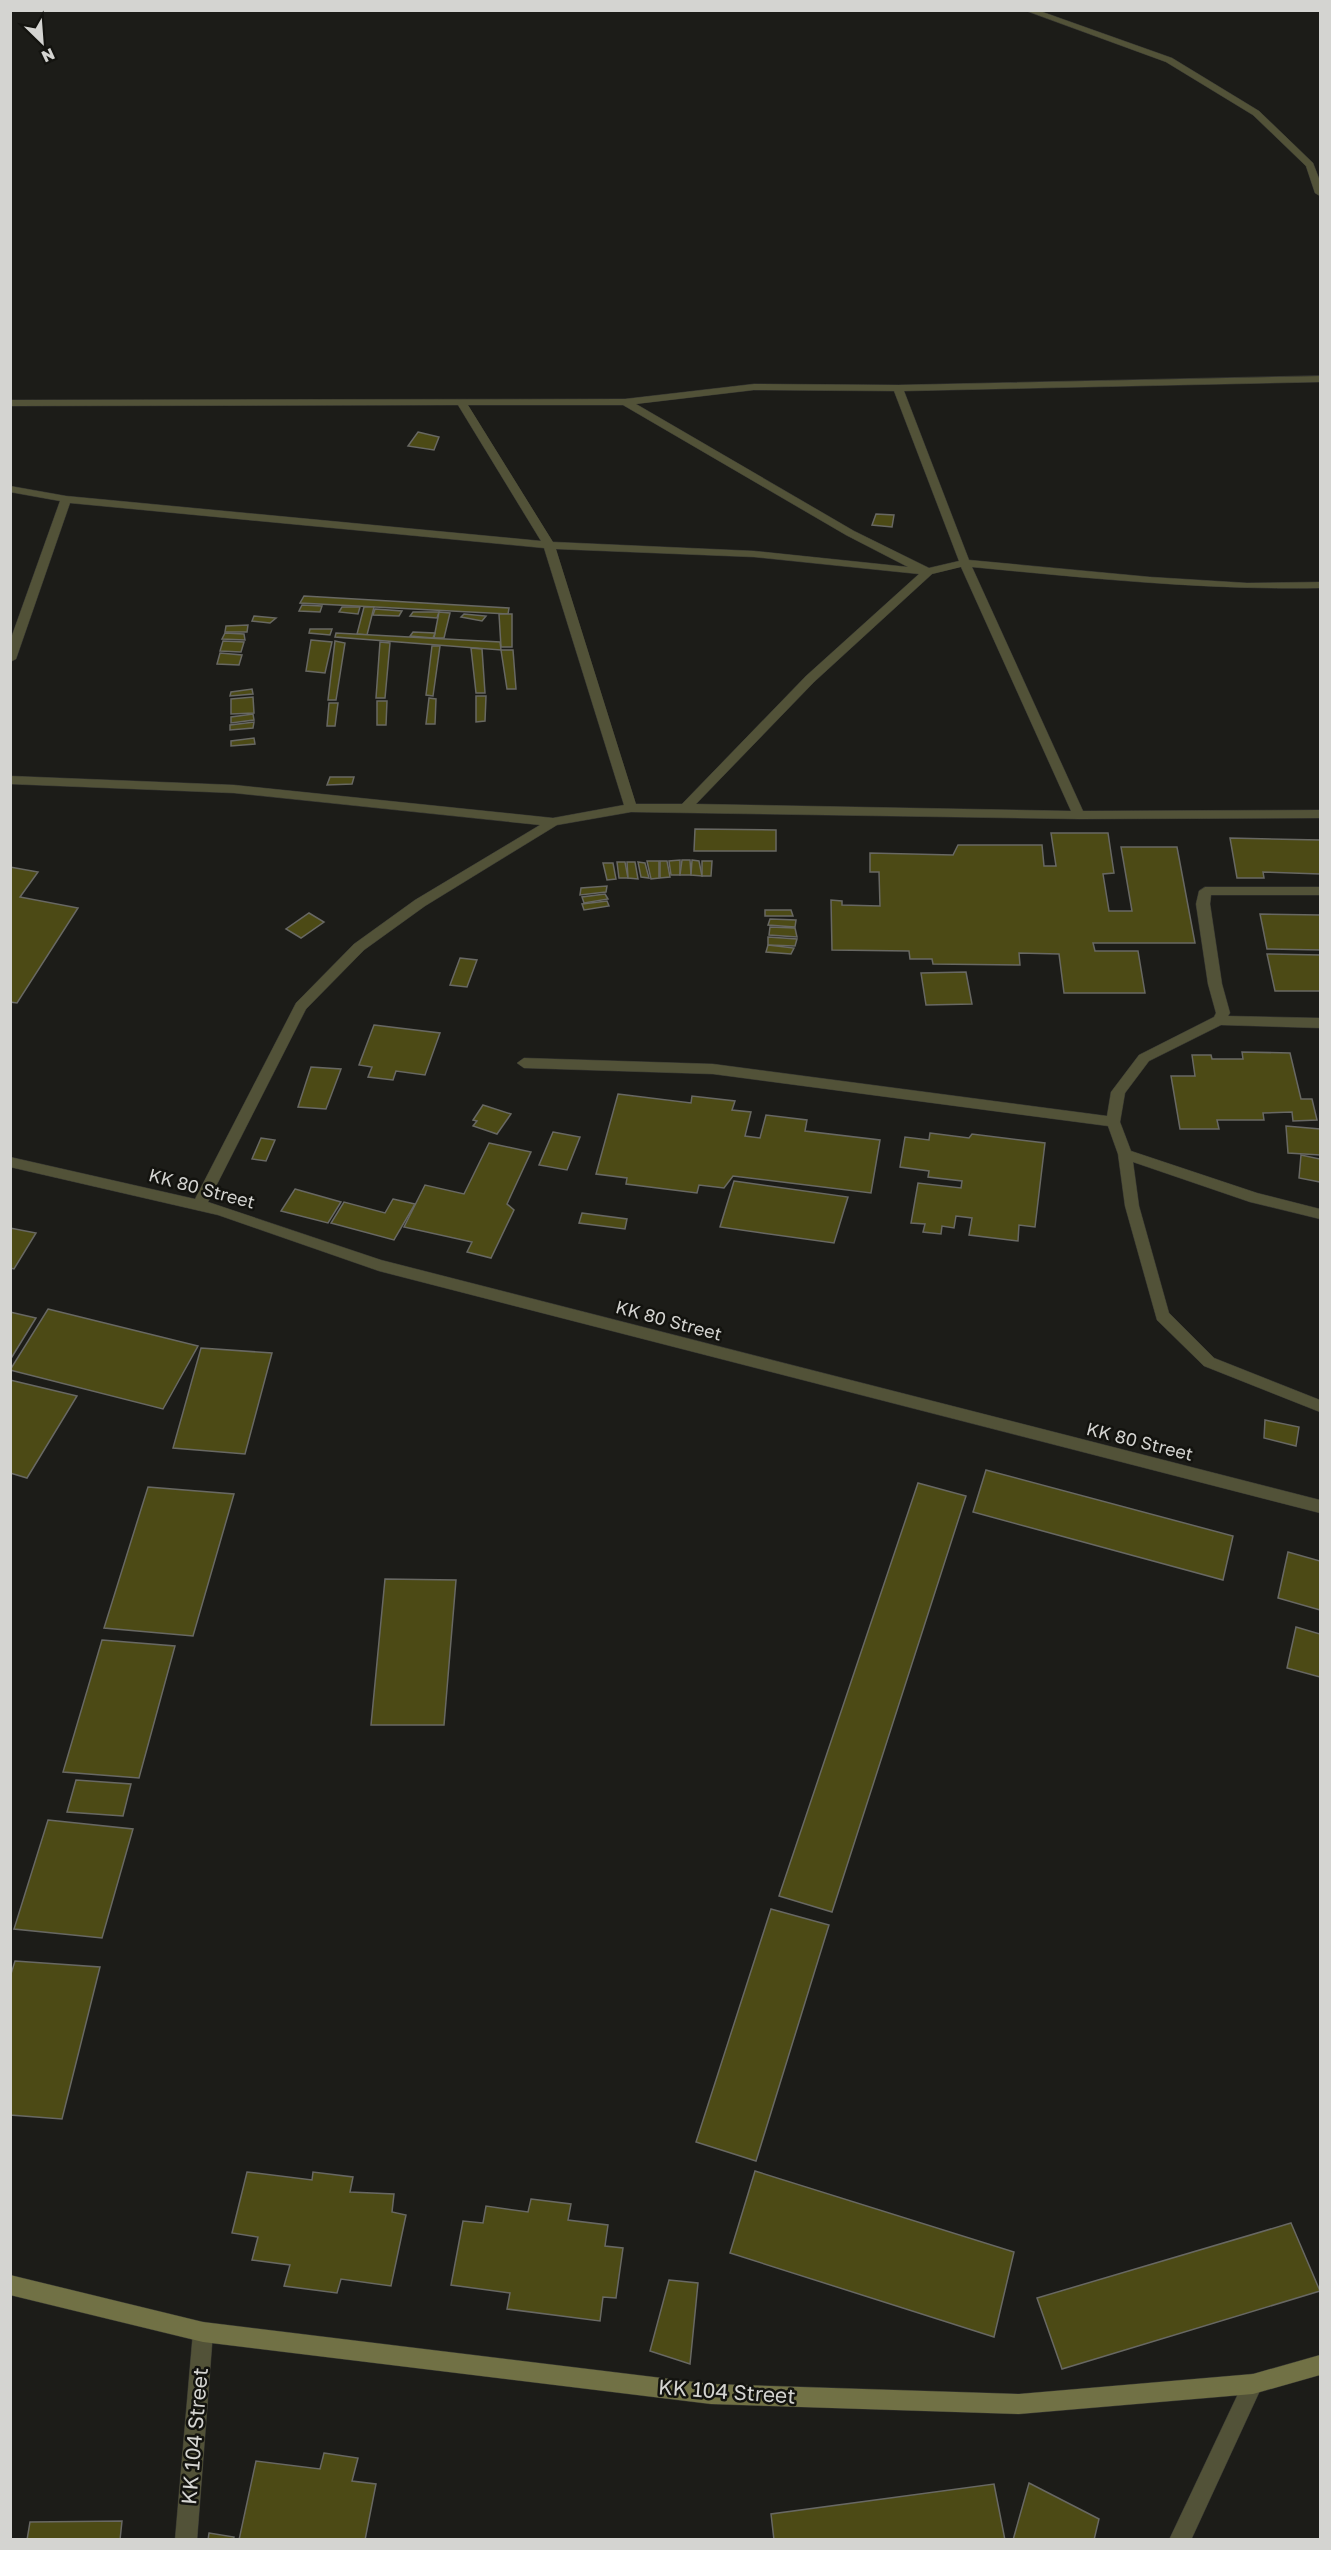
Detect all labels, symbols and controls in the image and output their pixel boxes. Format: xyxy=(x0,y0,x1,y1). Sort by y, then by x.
north arrow xyxy=(12,12,72,72)
text: N xyxy=(39,44,58,67)
street label: KK 80 Street xyxy=(146,1163,258,1213)
street label: KK 80 Street xyxy=(613,1295,725,1345)
street label: KK 80 Street xyxy=(1084,1417,1196,1465)
street label: KK 104 Street xyxy=(175,2366,213,2506)
street label: KK 104 Street xyxy=(657,2373,797,2409)

